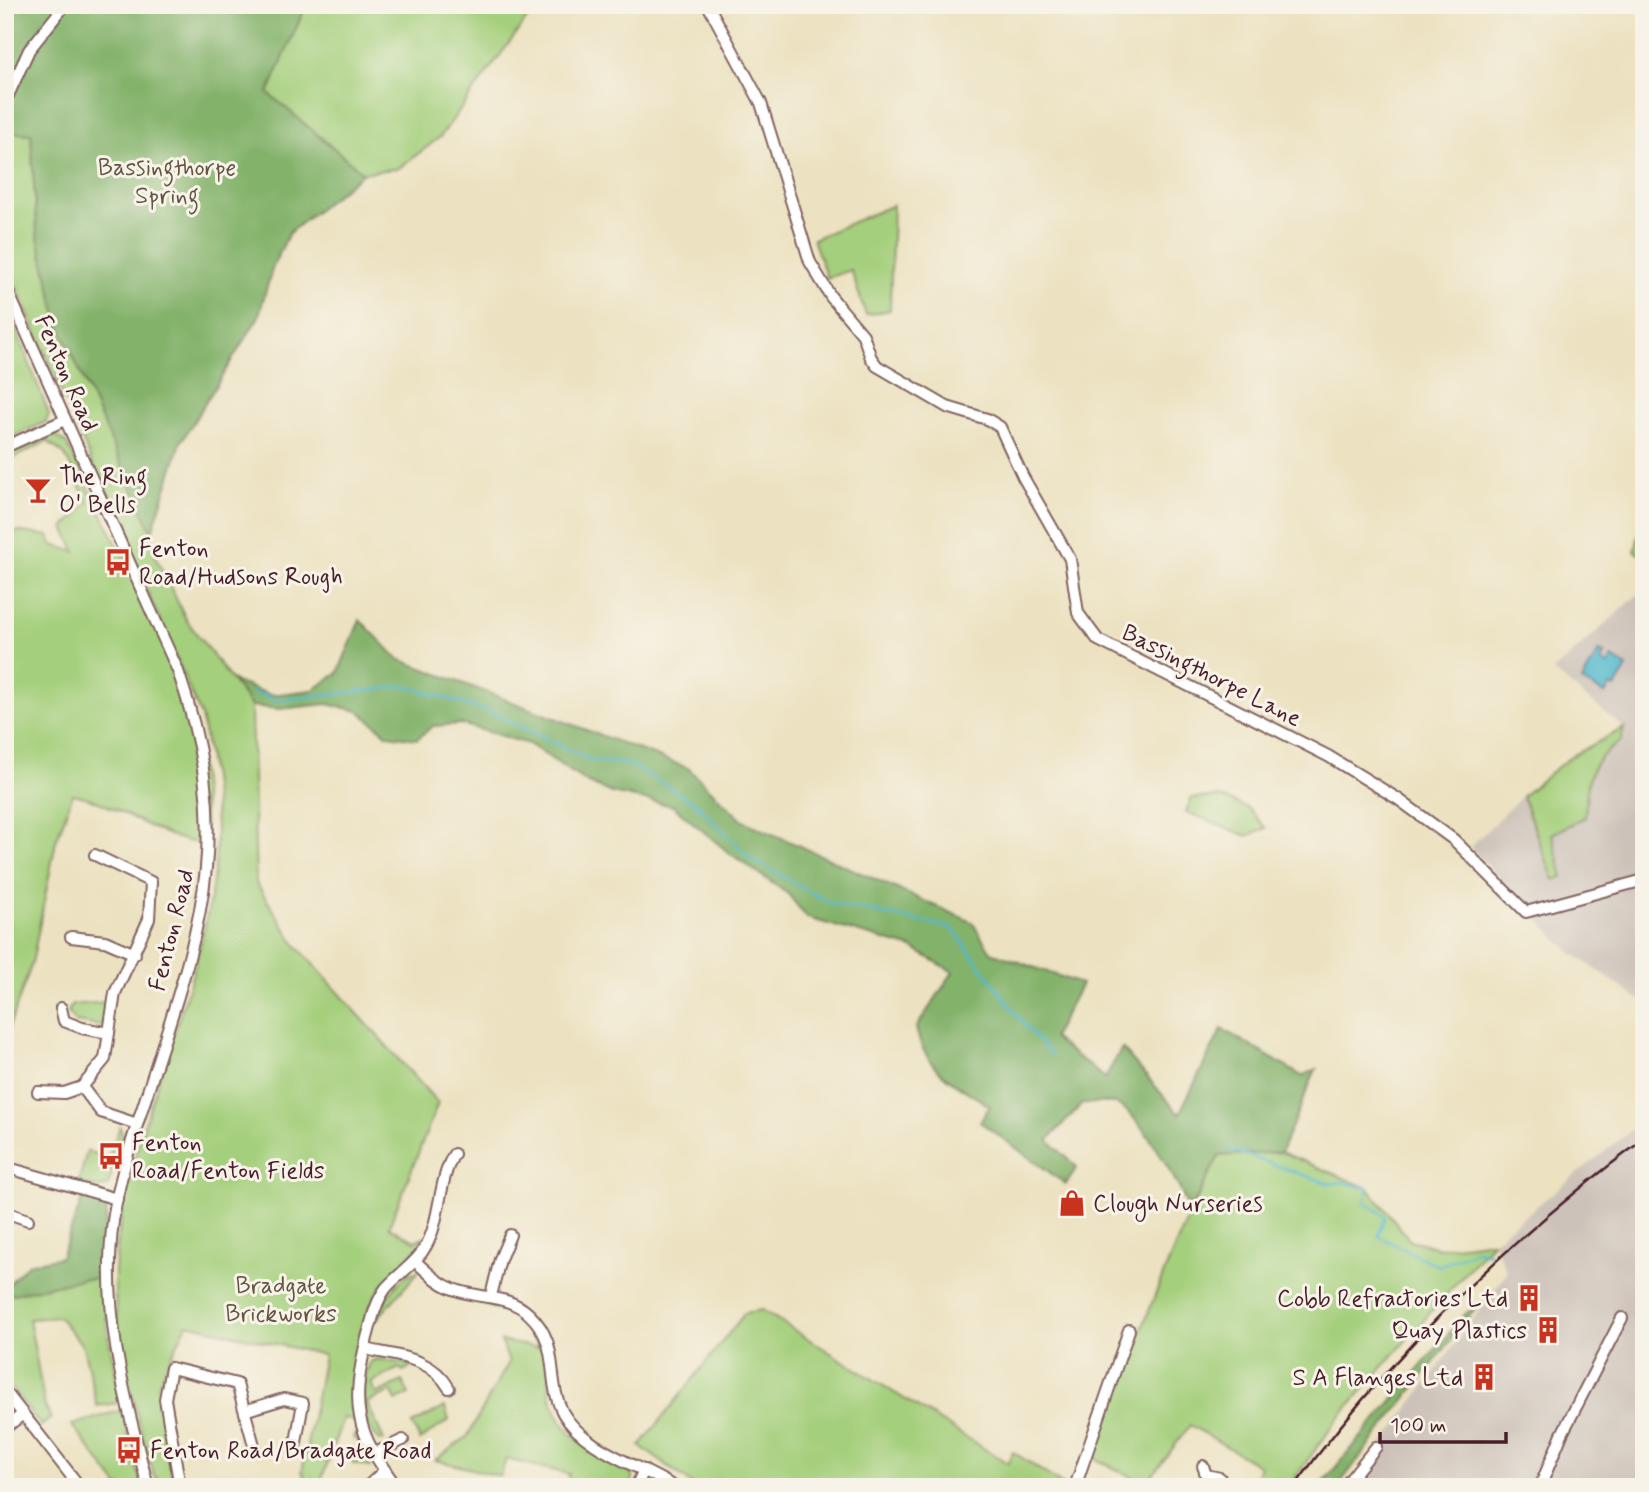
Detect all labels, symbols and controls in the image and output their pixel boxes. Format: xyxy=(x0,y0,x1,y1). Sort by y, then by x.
park label: Bassingthorpe Spring xyxy=(98,153,236,215)
street label: Fenton Road xyxy=(26,311,105,437)
place label: The Ring O' Bells xyxy=(59,462,147,521)
bar icon: The Ring O' Bells xyxy=(23,475,53,505)
place label: Fenton Road/Hudsons Rough xyxy=(139,534,343,593)
bus stop icon: Fenton Road/Hudsons Rough xyxy=(103,547,133,577)
street label: Bassingthorpe Lane xyxy=(1115,618,1307,738)
street label: Fenton Road xyxy=(142,866,203,994)
place label: Fenton Road/Fenton Fields xyxy=(132,1128,325,1187)
bus stop icon: Fenton Road/Fenton Fields xyxy=(96,1141,126,1171)
shop icon: Clough Nurseries xyxy=(1057,1188,1087,1218)
place label: Clough Nurseries xyxy=(1093,1189,1263,1222)
park label: Bradgate Brickworks xyxy=(225,1271,337,1330)
building icon: Cobb Refractories Ltd xyxy=(1514,1283,1544,1313)
place label: Cobb Refractories Ltd xyxy=(1277,1284,1508,1315)
building icon: Quay Plastics xyxy=(1533,1315,1563,1345)
place label: Quay Plastics xyxy=(1391,1316,1527,1347)
building icon: S A Flanges Ltd xyxy=(1469,1362,1499,1392)
place label: S A Flanges Ltd xyxy=(1293,1363,1463,1394)
scale bar xyxy=(1380,1401,1506,1445)
text: 100 m xyxy=(1390,1412,1446,1440)
bus stop icon: Fenton Road/Bradgate Road xyxy=(114,1435,144,1465)
place label: Fenton Road/Bradgate Road xyxy=(150,1436,432,1467)

